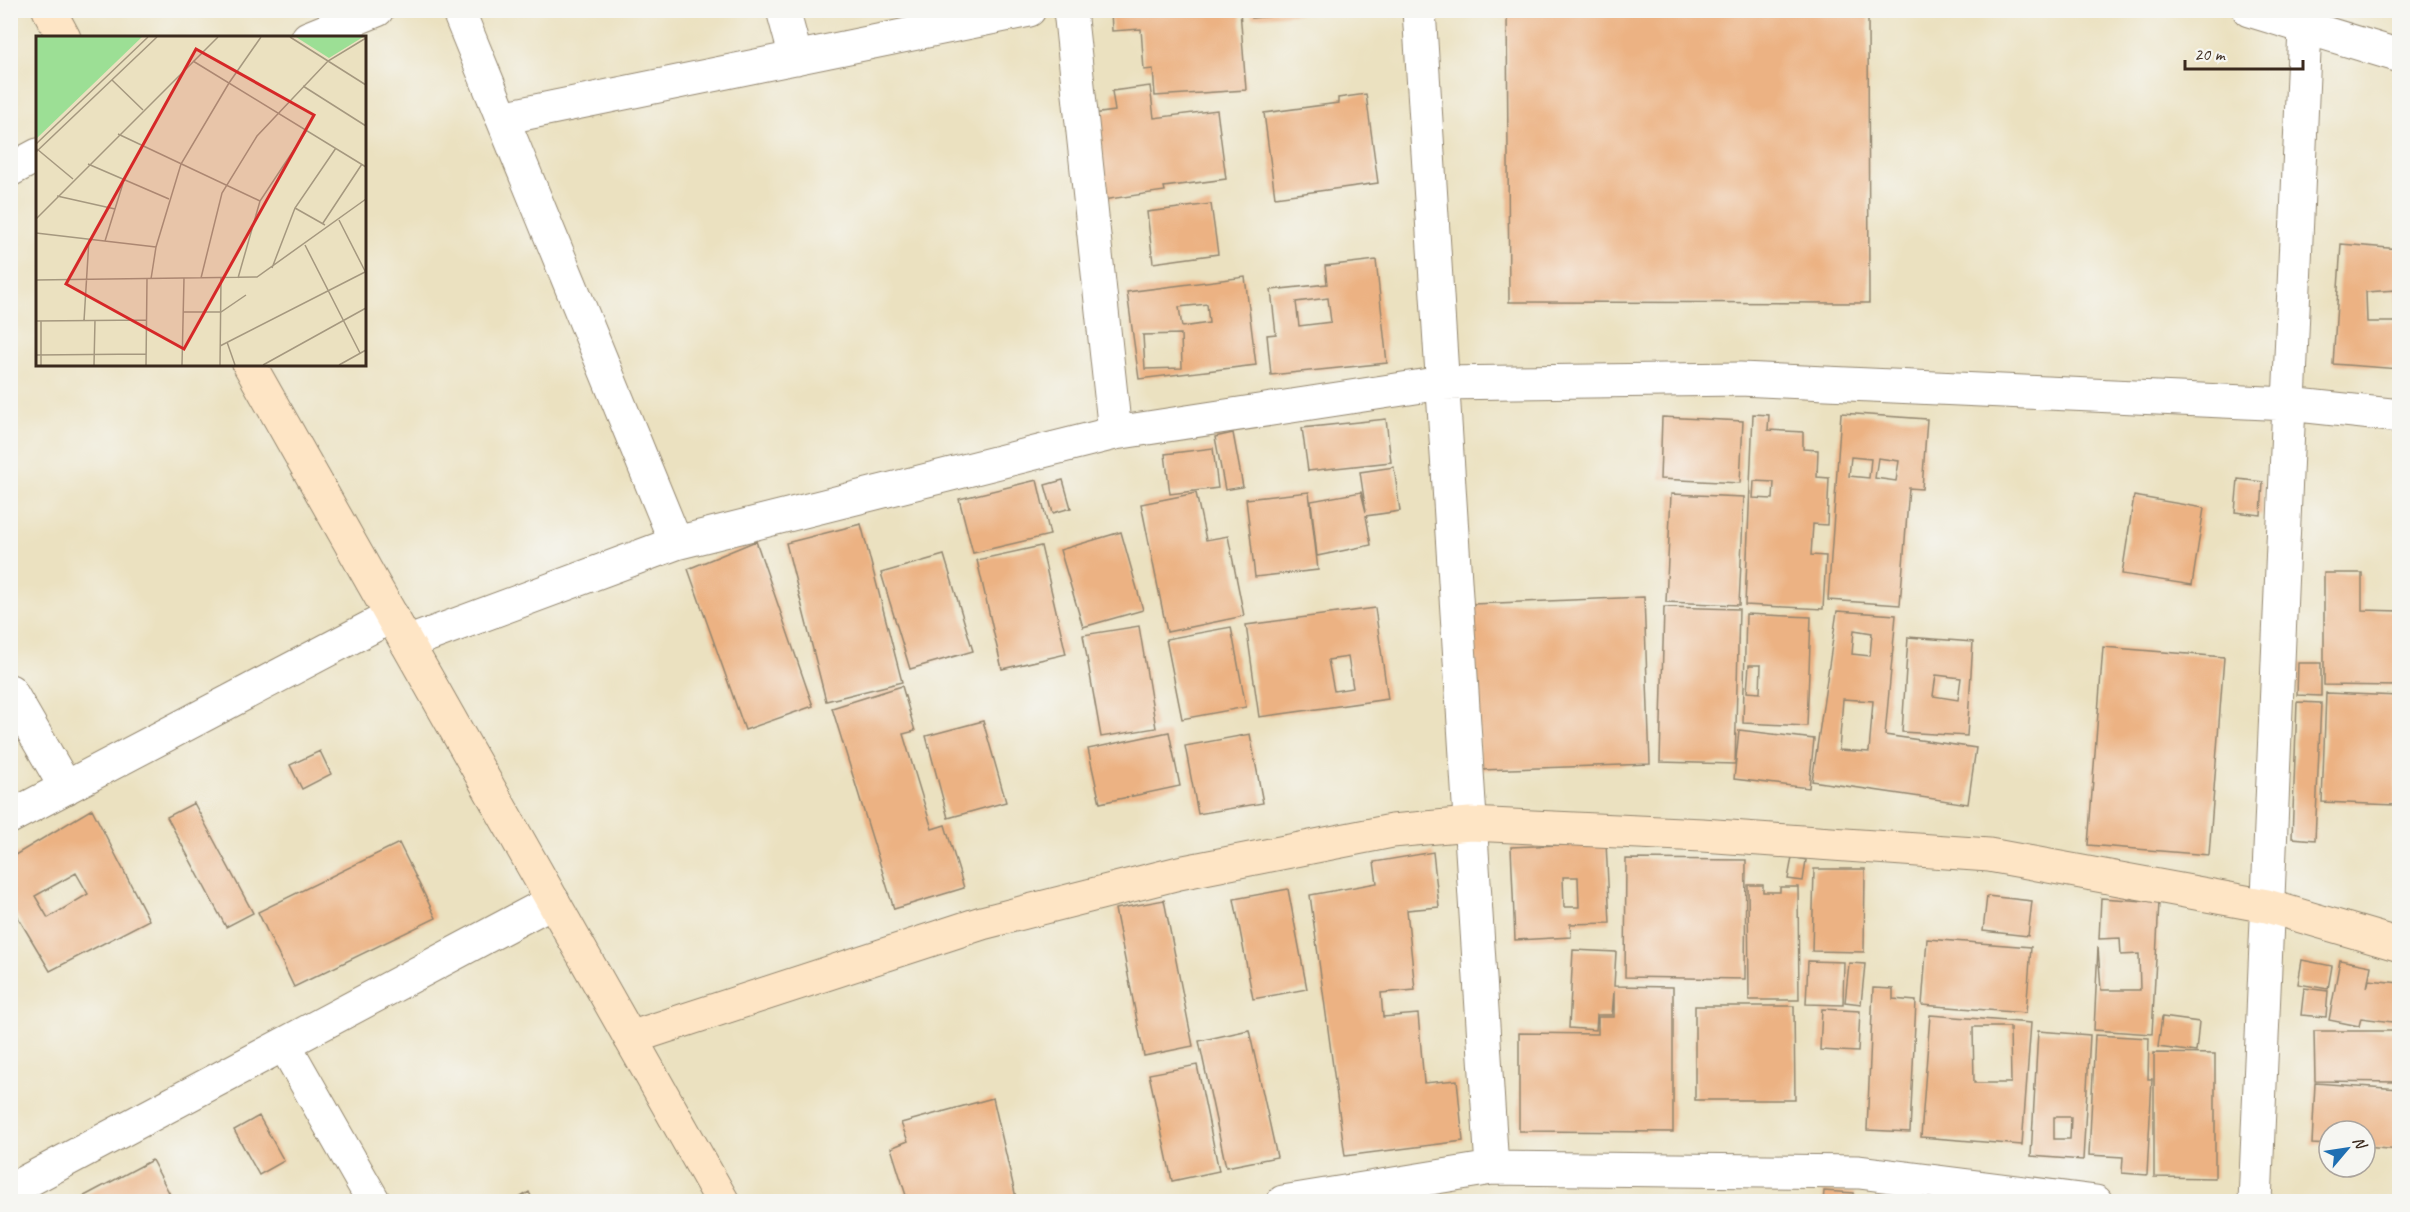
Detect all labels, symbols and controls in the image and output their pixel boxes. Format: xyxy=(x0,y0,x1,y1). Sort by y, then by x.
scale bar xyxy=(2185,33,2304,71)
inset map xyxy=(36,36,366,366)
text: 20 m xyxy=(2194,43,2227,65)
north arrow xyxy=(2317,1119,2377,1179)
text: N xyxy=(2348,1133,2372,1154)

